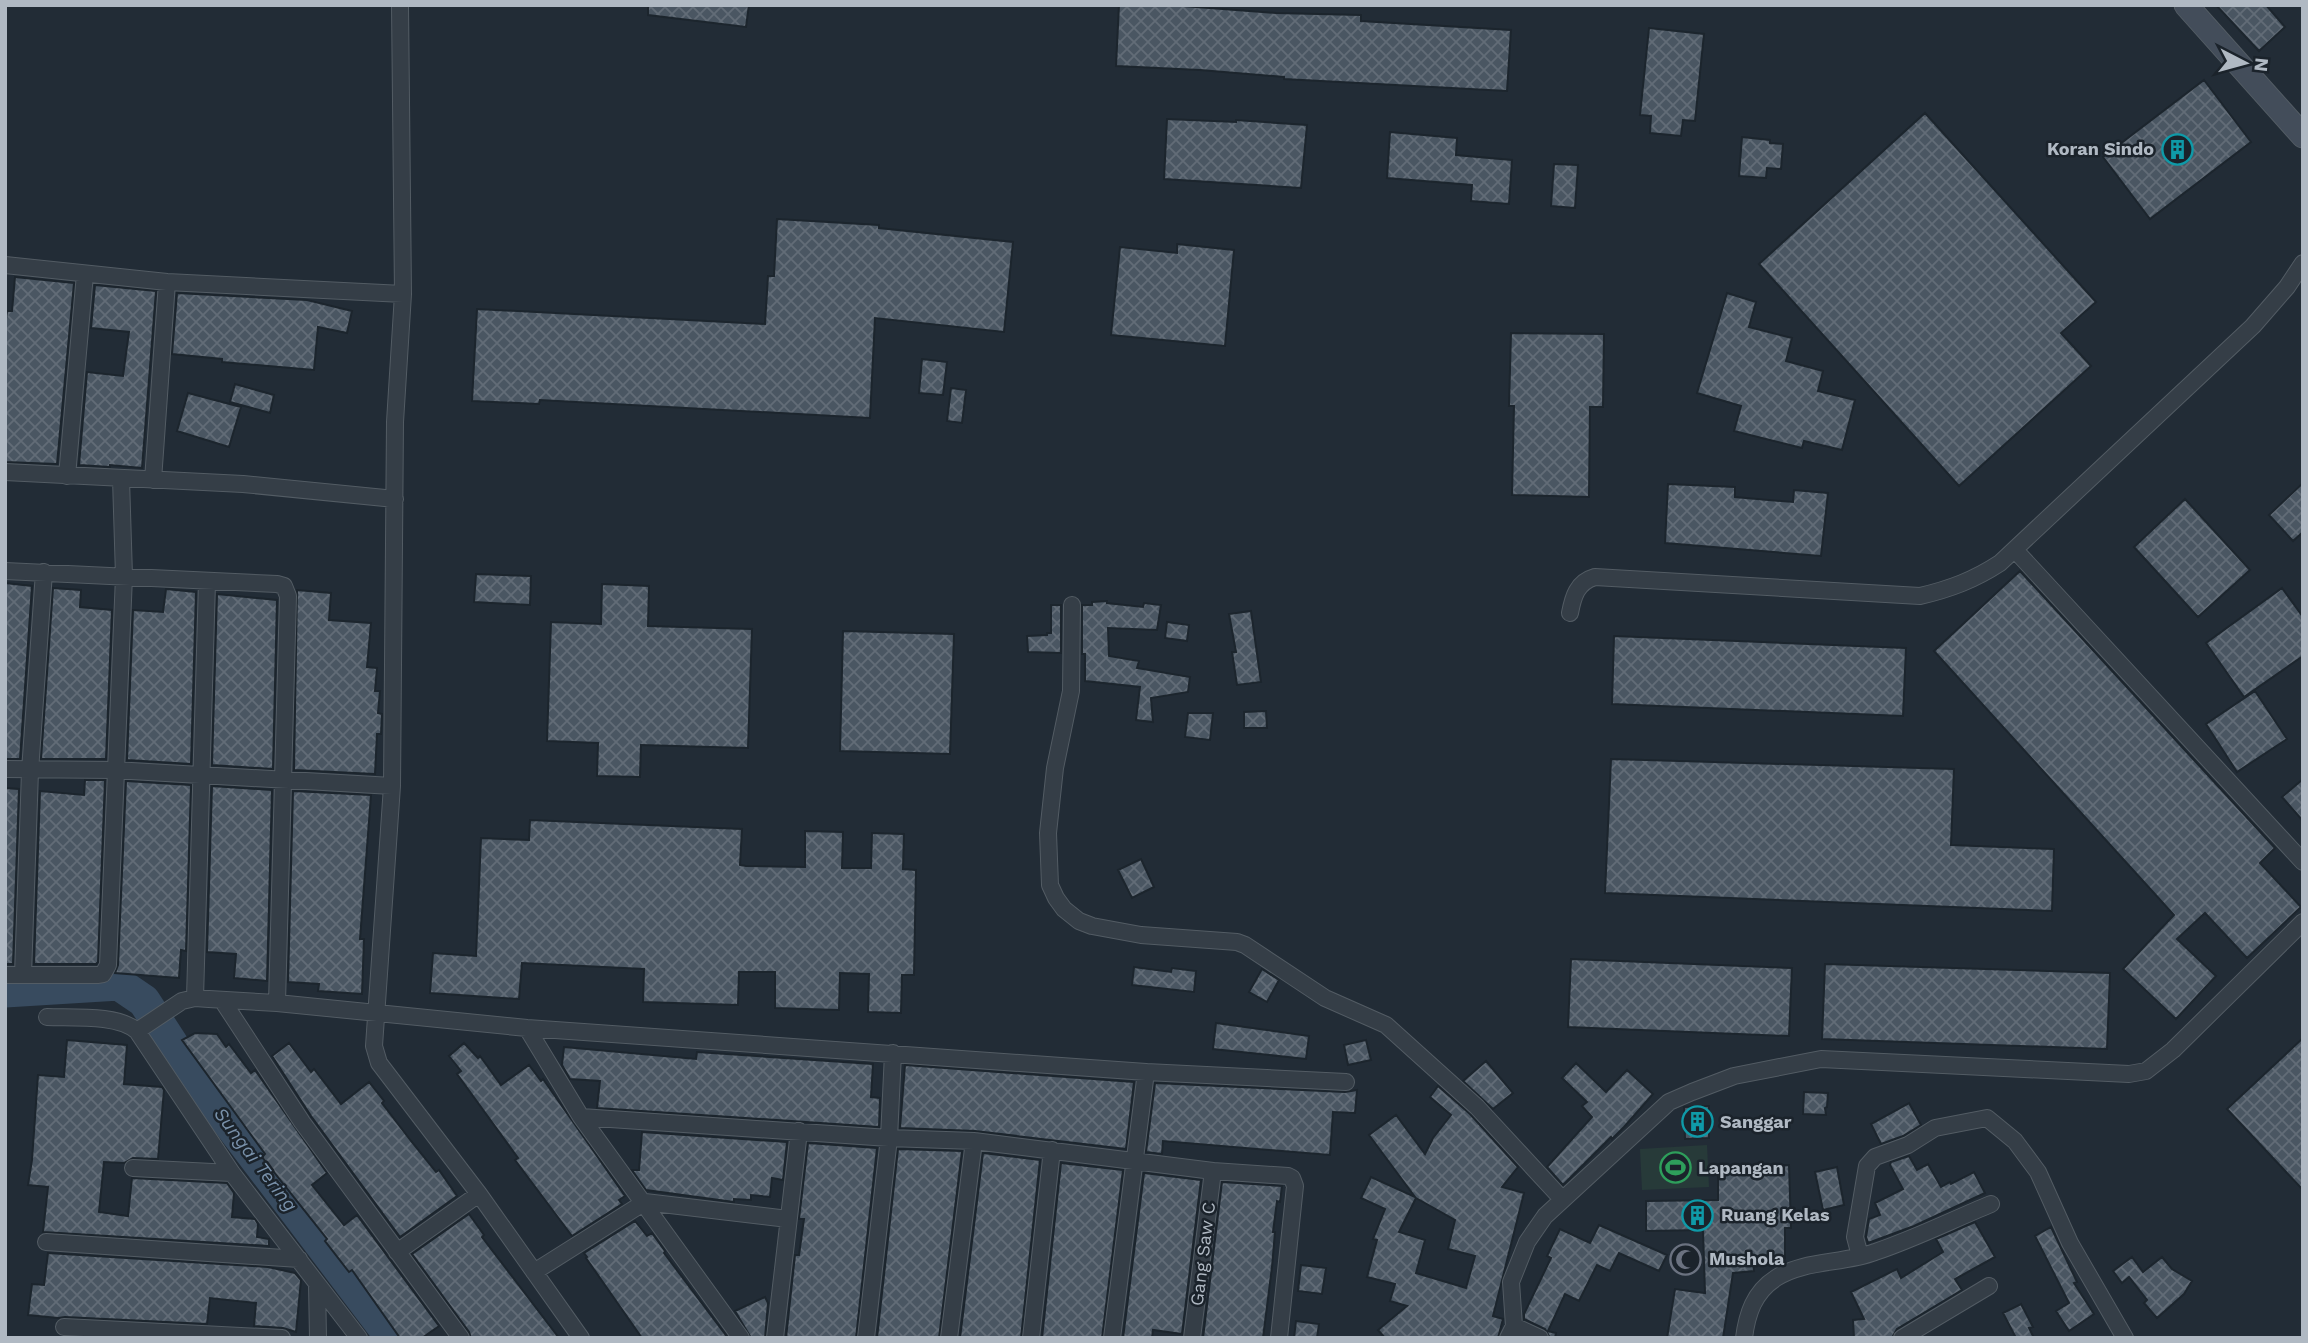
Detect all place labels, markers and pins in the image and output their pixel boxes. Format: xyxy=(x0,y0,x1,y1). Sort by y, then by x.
building icon: Koran Sindo xyxy=(2160,132,2194,166)
place label: Koran Sindo xyxy=(2047,138,2154,159)
building icon: Sanggar xyxy=(1680,1105,1714,1139)
place label: Sanggar xyxy=(1720,1111,1792,1132)
sports icon: Lapangan xyxy=(1658,1151,1692,1185)
place label: Lapangan xyxy=(1698,1157,1784,1178)
building icon: Ruang Kelas xyxy=(1681,1198,1715,1232)
place label: Ruang Kelas xyxy=(1721,1204,1830,1225)
mosque icon: Mushola xyxy=(1669,1242,1703,1276)
place label: Mushola xyxy=(1709,1248,1785,1269)

